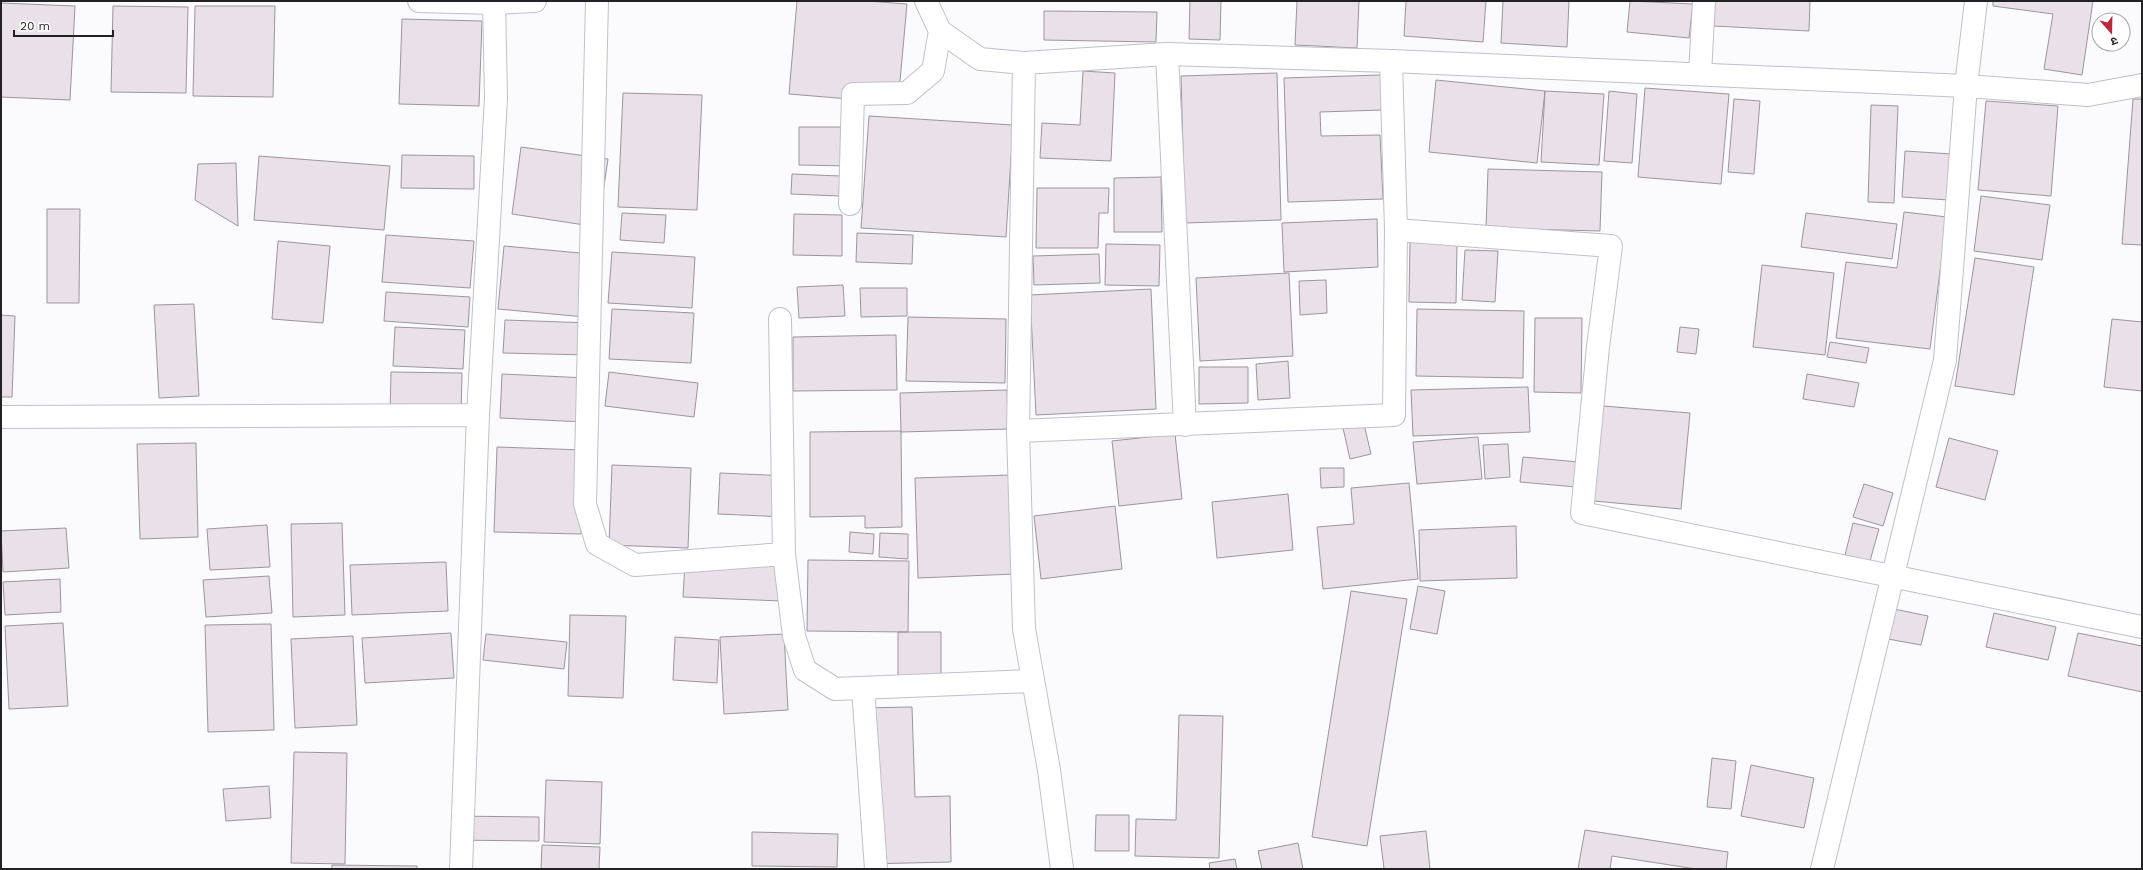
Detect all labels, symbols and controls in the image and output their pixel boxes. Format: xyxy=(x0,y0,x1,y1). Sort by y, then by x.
scale bar xyxy=(14,12,113,38)
north arrow xyxy=(2091,12,2131,52)
text: 20 m xyxy=(20,19,50,33)
text: उ xyxy=(2108,34,2119,48)

